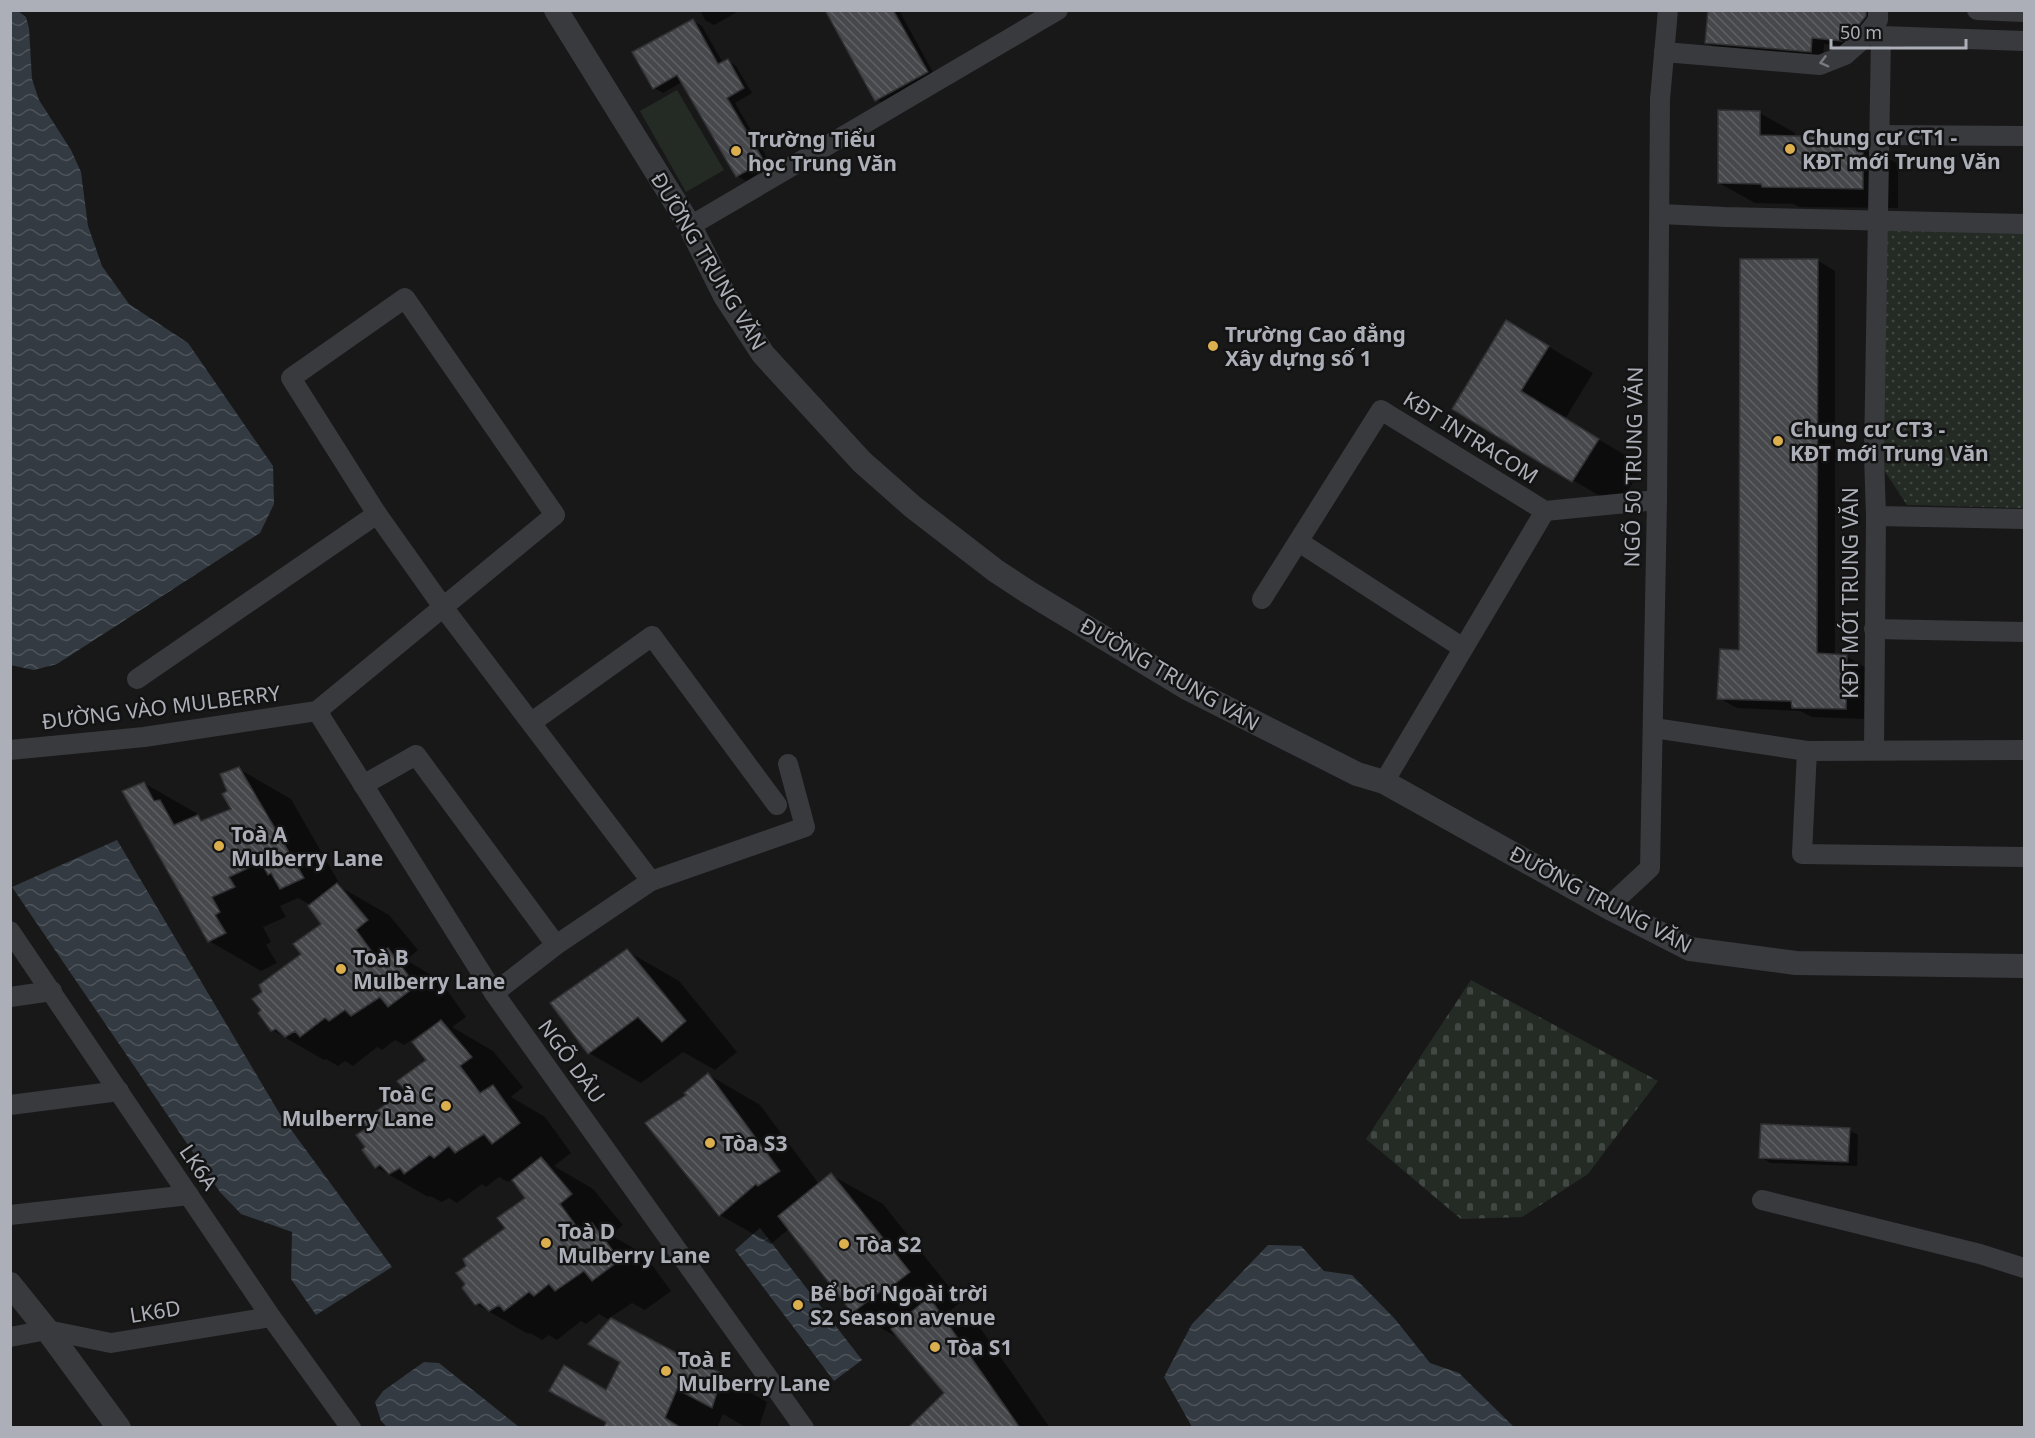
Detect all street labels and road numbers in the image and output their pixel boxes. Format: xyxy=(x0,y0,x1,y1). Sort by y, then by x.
street label: ĐƯỜNG TRUNG VĂN xyxy=(645,167,773,355)
street label: NGÕ 50 TRUNG VĂN xyxy=(1617,367,1649,567)
street label: KĐT INTRACOM xyxy=(1398,384,1544,490)
street label: KĐT MỚI TRUNG VĂN xyxy=(1836,487,1864,699)
street label: ĐƯỜNG TRUNG VĂN xyxy=(1075,611,1265,737)
street label: ĐƯỜNG VÀO MULBERRY xyxy=(40,678,282,736)
street label: ĐƯỜNG TRUNG VĂN xyxy=(1505,839,1697,959)
street label: NGÕ DÂU xyxy=(532,1014,612,1108)
street label: LK6A xyxy=(174,1139,225,1196)
street label: LK6D xyxy=(127,1293,183,1329)

